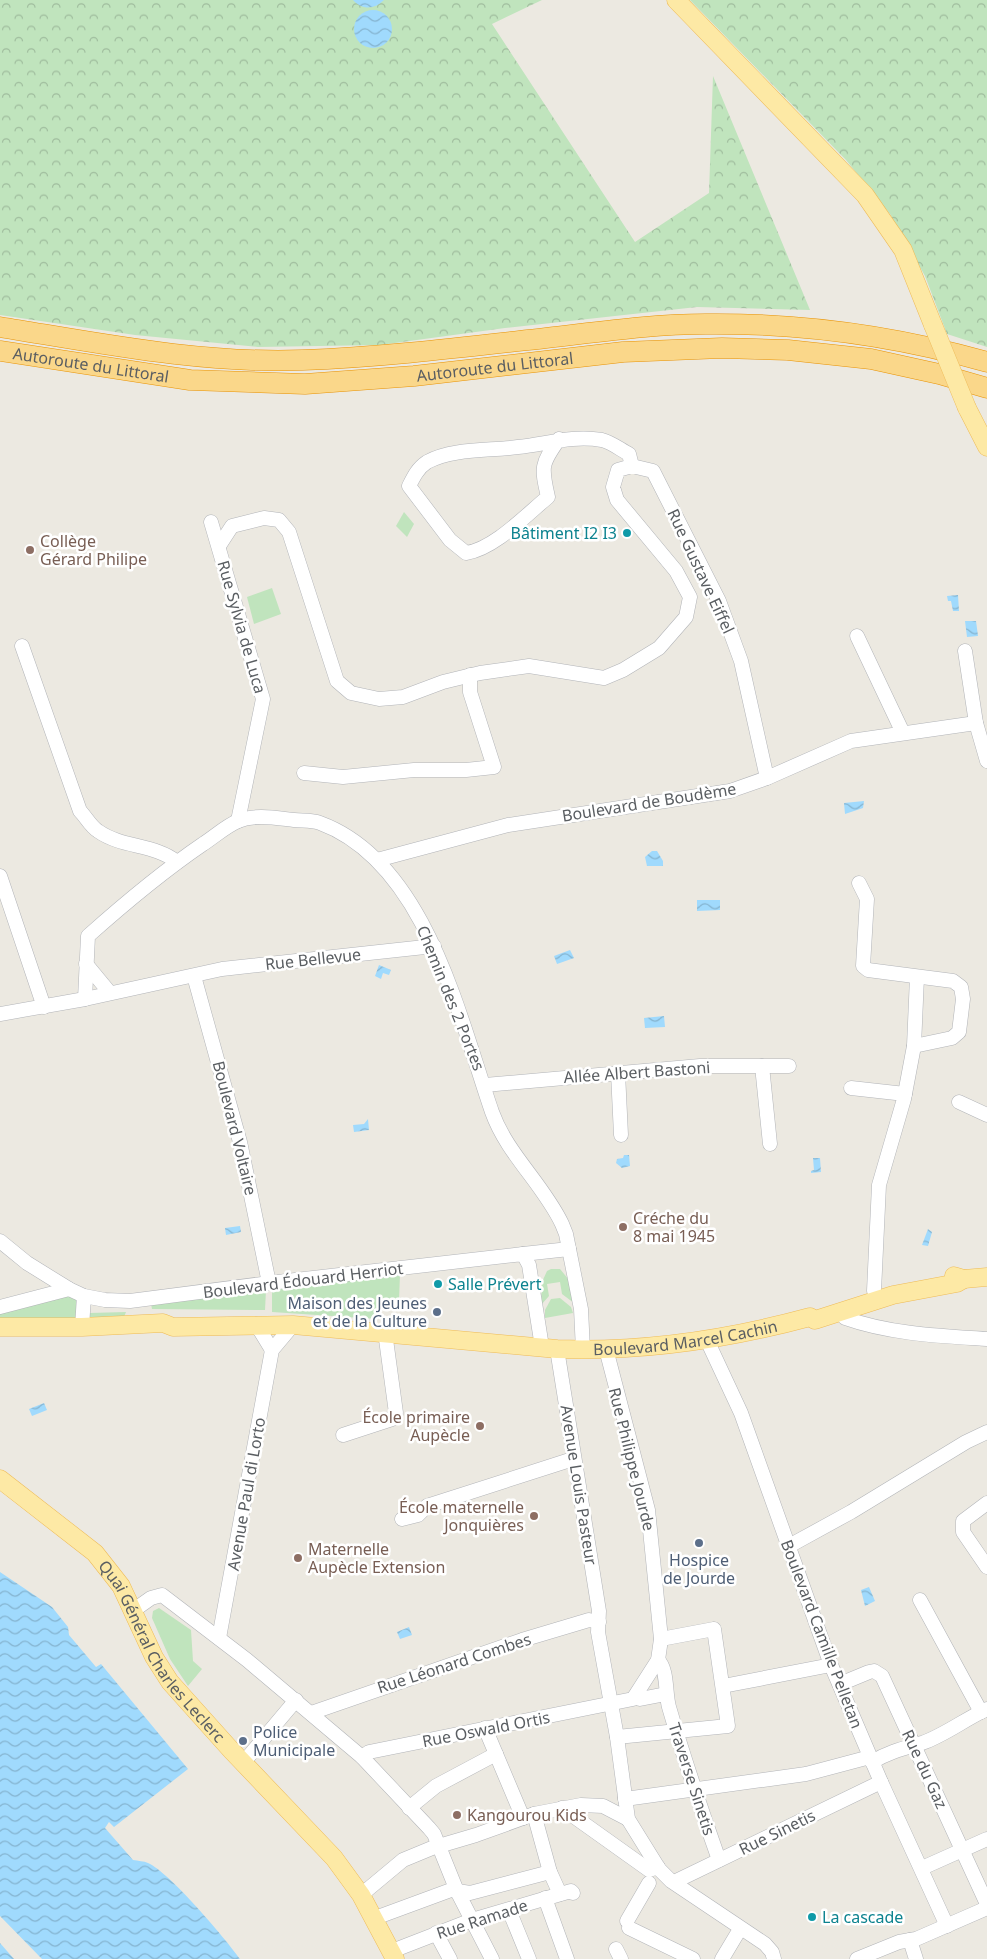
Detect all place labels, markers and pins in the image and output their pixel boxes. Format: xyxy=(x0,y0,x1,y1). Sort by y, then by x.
place label: Bâtiment I2 I3 xyxy=(511,522,617,544)
marker: Bâtiment I2 I3 xyxy=(621,527,633,539)
place label: Collège Gérard Philipe xyxy=(40,530,147,570)
marker: Collège Gérard Philipe xyxy=(24,544,36,556)
place label: Créche du 8 mai 1945 xyxy=(633,1207,715,1247)
marker: Créche du 8 mai 1945 xyxy=(617,1221,629,1233)
place label: Salle Prévert xyxy=(448,1273,542,1295)
marker: Salle Prévert xyxy=(432,1278,444,1290)
place label: Maison des Jeunes et de la Culture xyxy=(287,1292,427,1332)
marker: Maison des Jeunes et de la Culture xyxy=(431,1306,443,1318)
place label: École primaire Aupècle xyxy=(362,1406,470,1446)
marker: École primaire Aupècle xyxy=(474,1420,486,1432)
place label: École maternelle Jonquières xyxy=(399,1496,524,1536)
marker: École maternelle Jonquières xyxy=(528,1510,540,1522)
marker: Hospice de Jourde xyxy=(693,1537,705,1549)
place label: Maternelle Aupècle Extension xyxy=(308,1538,445,1578)
place label: Hospice de Jourde xyxy=(663,1549,735,1589)
marker: Maternelle Aupècle Extension xyxy=(292,1552,304,1564)
place label: Police Municipale xyxy=(253,1721,335,1761)
marker: Police Municipale xyxy=(237,1735,249,1747)
place label: Kangourou Kids xyxy=(467,1804,587,1826)
marker: Kangourou Kids xyxy=(451,1809,463,1821)
place label: La cascade xyxy=(822,1906,903,1928)
marker: La cascade xyxy=(806,1911,818,1923)

